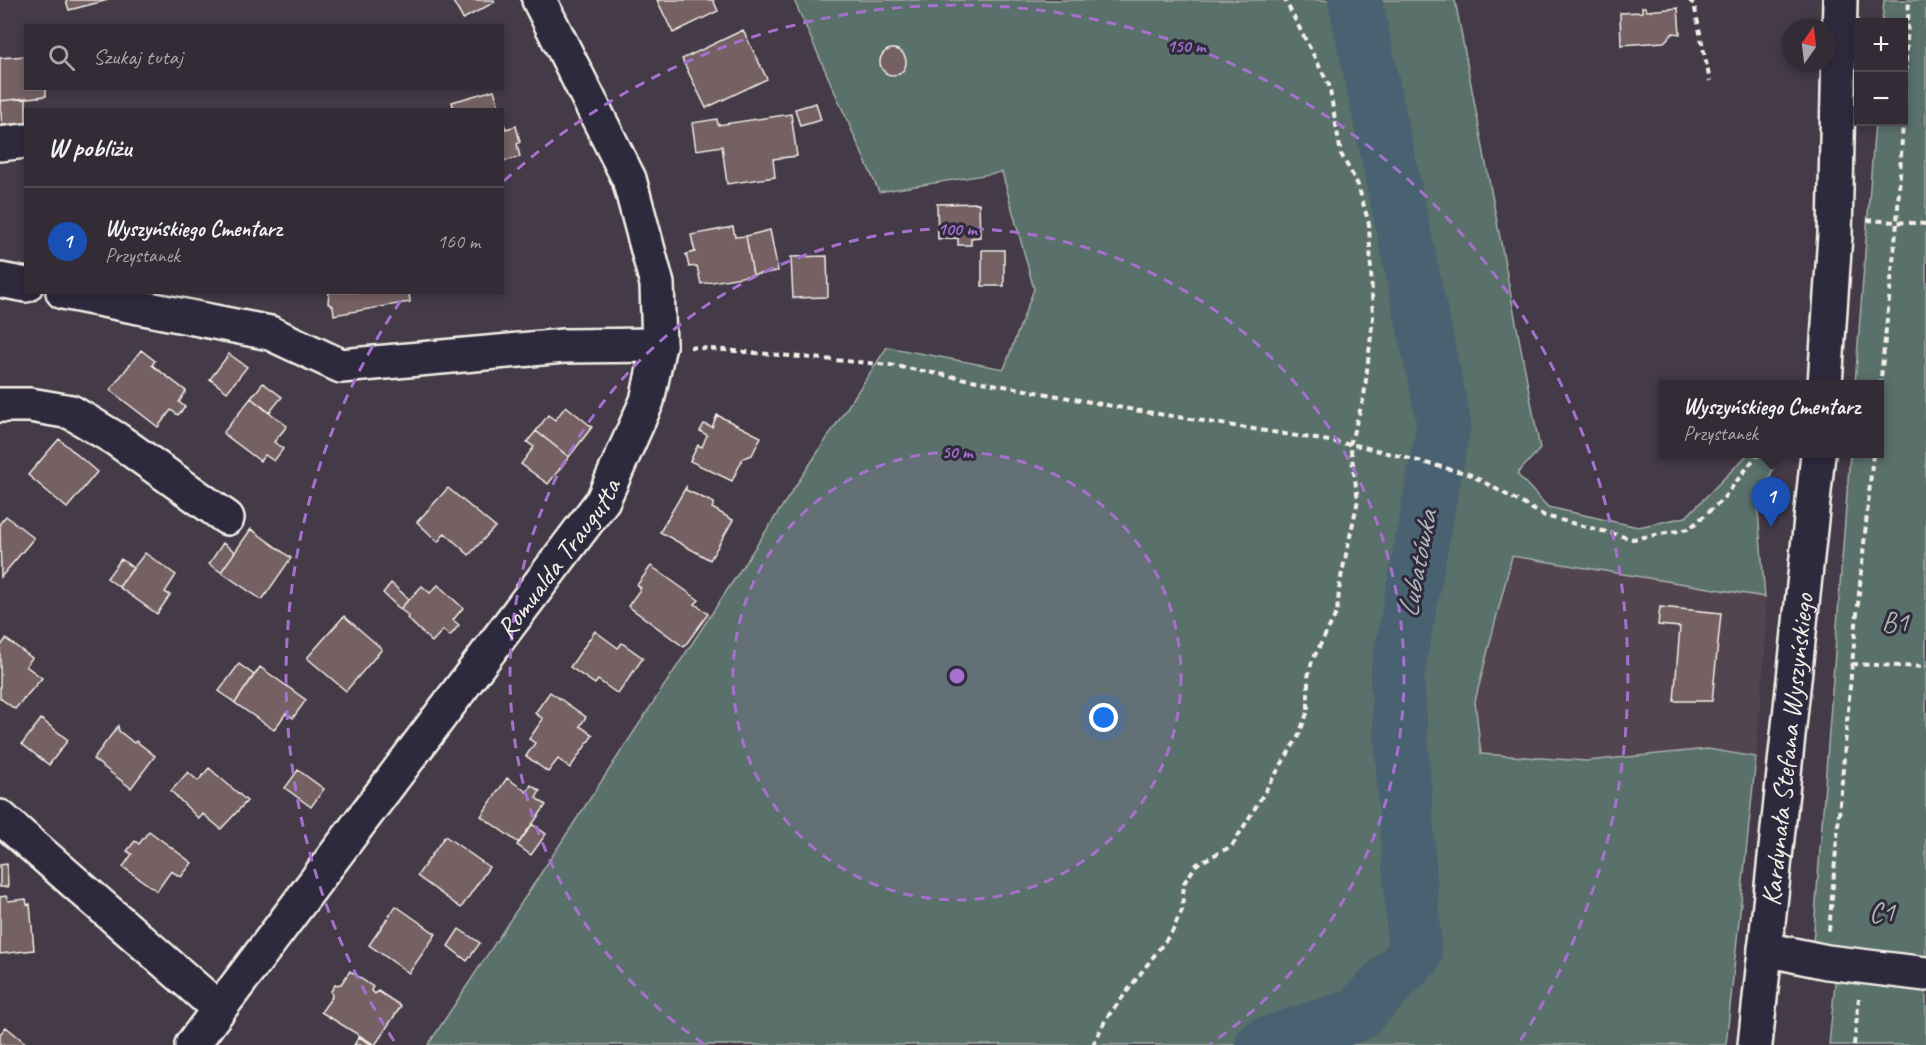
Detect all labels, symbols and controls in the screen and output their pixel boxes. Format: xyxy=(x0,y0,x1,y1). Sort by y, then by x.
north arrow xyxy=(1782,18,1836,72)
map controls xyxy=(1854,18,1908,126)
button: + xyxy=(1854,18,1908,72)
search box xyxy=(24,24,504,90)
text: 150 m xyxy=(1167,35,1207,57)
icon: search xyxy=(45,41,78,74)
text: Szukaj tutaj xyxy=(93,43,183,71)
button: − xyxy=(1854,72,1908,126)
text: W pobliżu xyxy=(48,131,131,164)
text: Wyszyńskiego Cmentarz xyxy=(105,215,281,243)
text: 100 m xyxy=(938,218,978,240)
text: 1 xyxy=(63,229,72,254)
text: 160 m xyxy=(437,229,480,254)
text: Przystanek xyxy=(105,243,180,268)
popup xyxy=(1659,380,1884,458)
text: Wyszyńskiego Cmentarz xyxy=(1683,393,1860,421)
text: Przystanek xyxy=(1683,421,1758,446)
text: 50 m xyxy=(942,441,974,463)
street label: Romualda Traugutta xyxy=(488,472,628,645)
pin: 1 xyxy=(1752,478,1790,527)
water label: Lubatówka xyxy=(1388,505,1446,620)
street label: Kardynała Stefana Wyszyńskiego xyxy=(1752,590,1821,907)
park label: B1 xyxy=(1881,604,1910,639)
centre of rings xyxy=(947,666,967,686)
your location xyxy=(1089,703,1118,732)
park label: C1 xyxy=(1869,894,1896,929)

